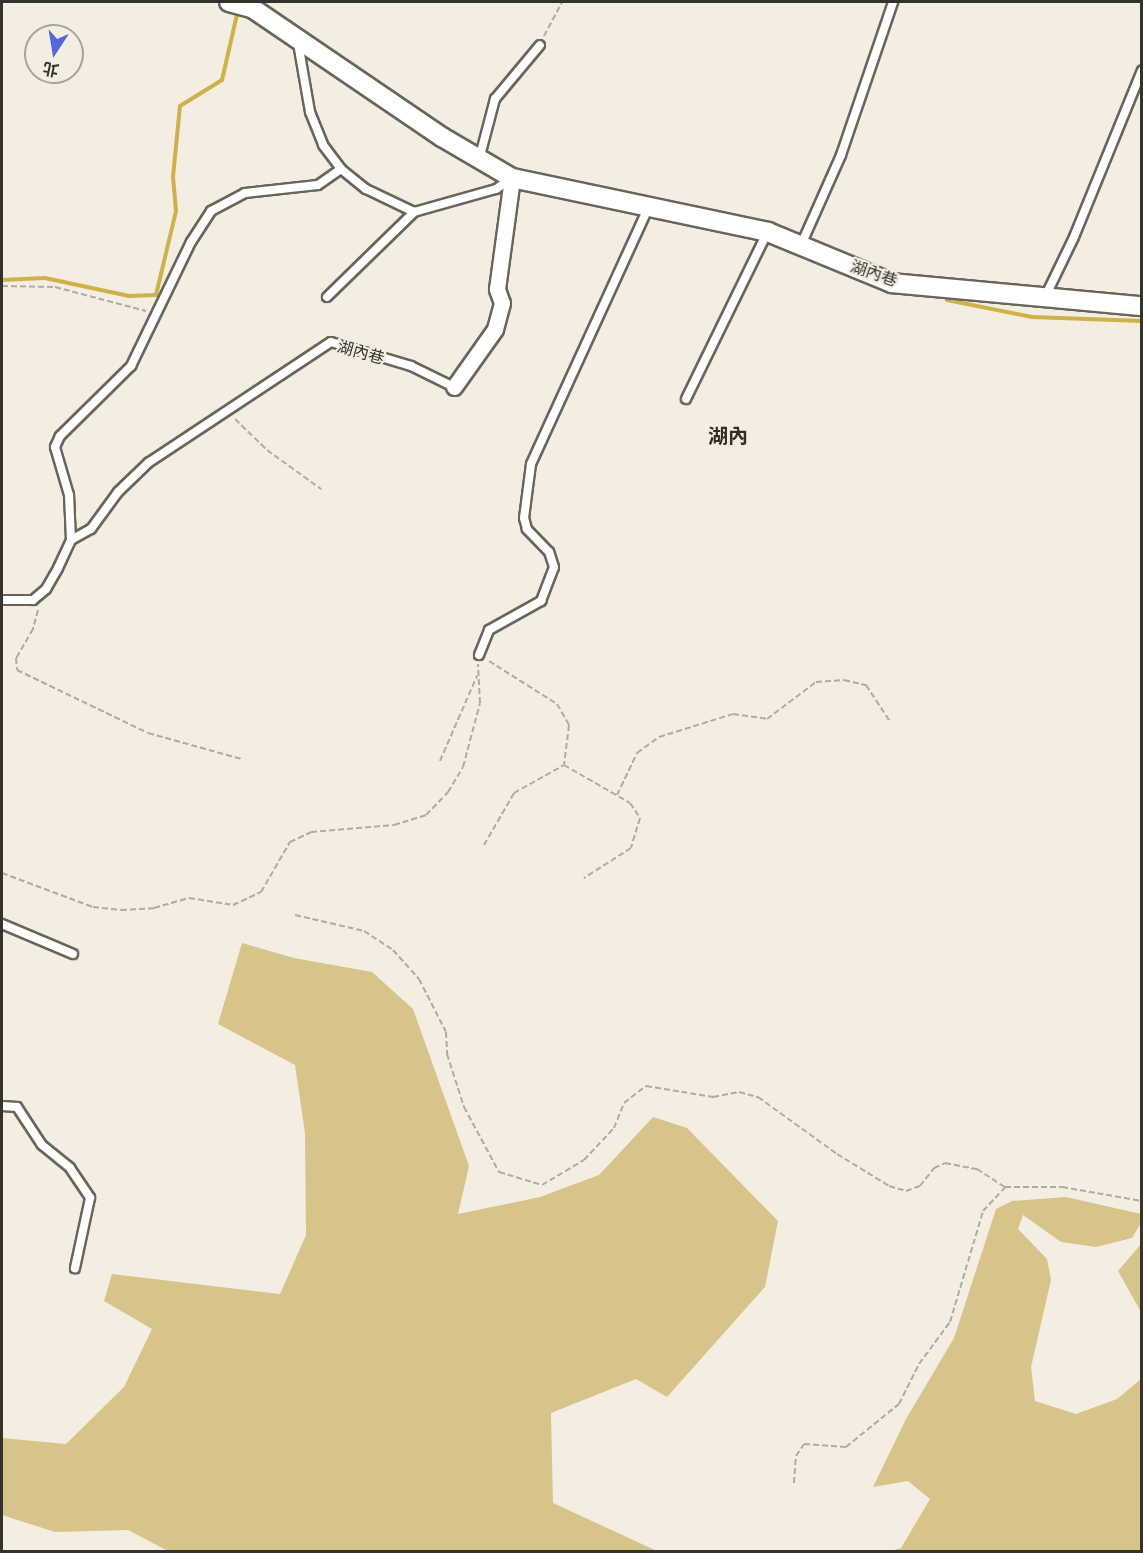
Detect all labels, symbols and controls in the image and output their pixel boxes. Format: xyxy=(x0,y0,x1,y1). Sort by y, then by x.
north arrow xyxy=(24,24,84,84)
text: 北 xyxy=(41,58,61,81)
street label: 湖內巷 xyxy=(848,256,900,290)
street label: 湖內巷 xyxy=(335,336,387,368)
district label: 湖內 xyxy=(708,423,748,447)

